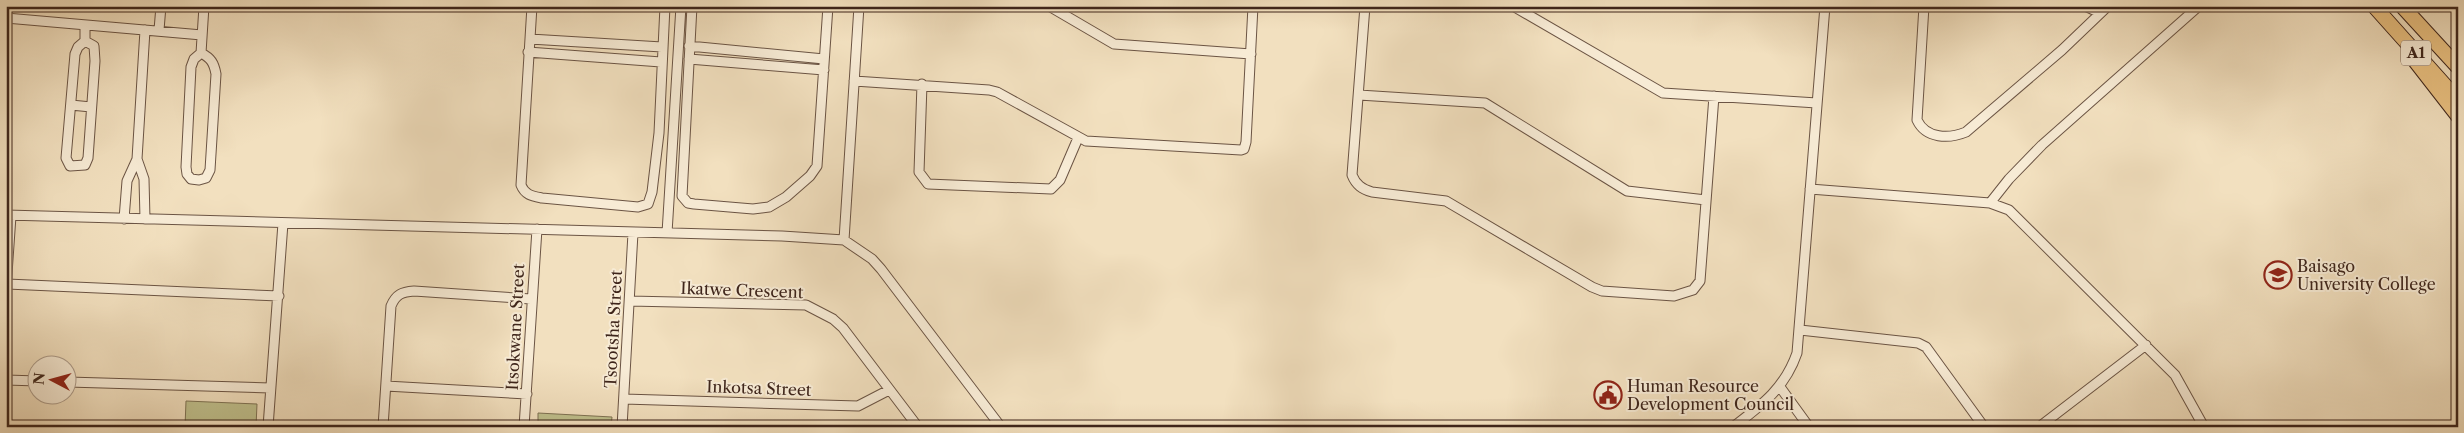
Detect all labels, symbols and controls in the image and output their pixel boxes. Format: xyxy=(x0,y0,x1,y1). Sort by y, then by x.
road number: A1 xyxy=(2401,40,2431,66)
place label: Baisago University College xyxy=(2297,256,2436,294)
school or university icon: Baisago University College xyxy=(2263,260,2293,290)
street label: Itsokwane Street xyxy=(502,263,528,391)
street label: Tsootsha Street xyxy=(600,269,626,388)
street label: Ikatwe Crescent xyxy=(680,278,804,302)
north arrow xyxy=(28,356,78,406)
text: N xyxy=(29,372,49,386)
street label: Inkotsa Street xyxy=(706,376,812,400)
place label: Human Resource Development Council xyxy=(1627,376,1794,414)
public building icon: Human Resource Development Council xyxy=(1593,380,1623,410)

